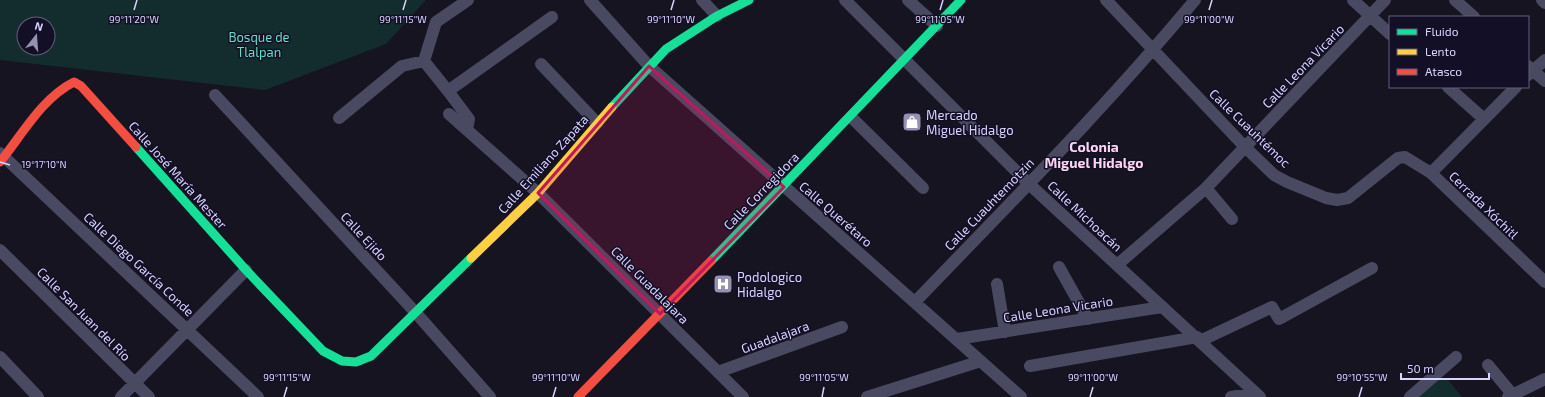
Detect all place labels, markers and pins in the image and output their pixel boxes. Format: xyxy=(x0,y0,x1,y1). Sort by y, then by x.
place label: Mercado Miguel Hidalgo xyxy=(926,107,1014,138)
shop icon: Mercado Miguel Hidalgo xyxy=(901,111,923,133)
place label: Podologico Hidalgo xyxy=(737,269,802,300)
hospital icon: Podologico Hidalgo xyxy=(712,273,734,295)

